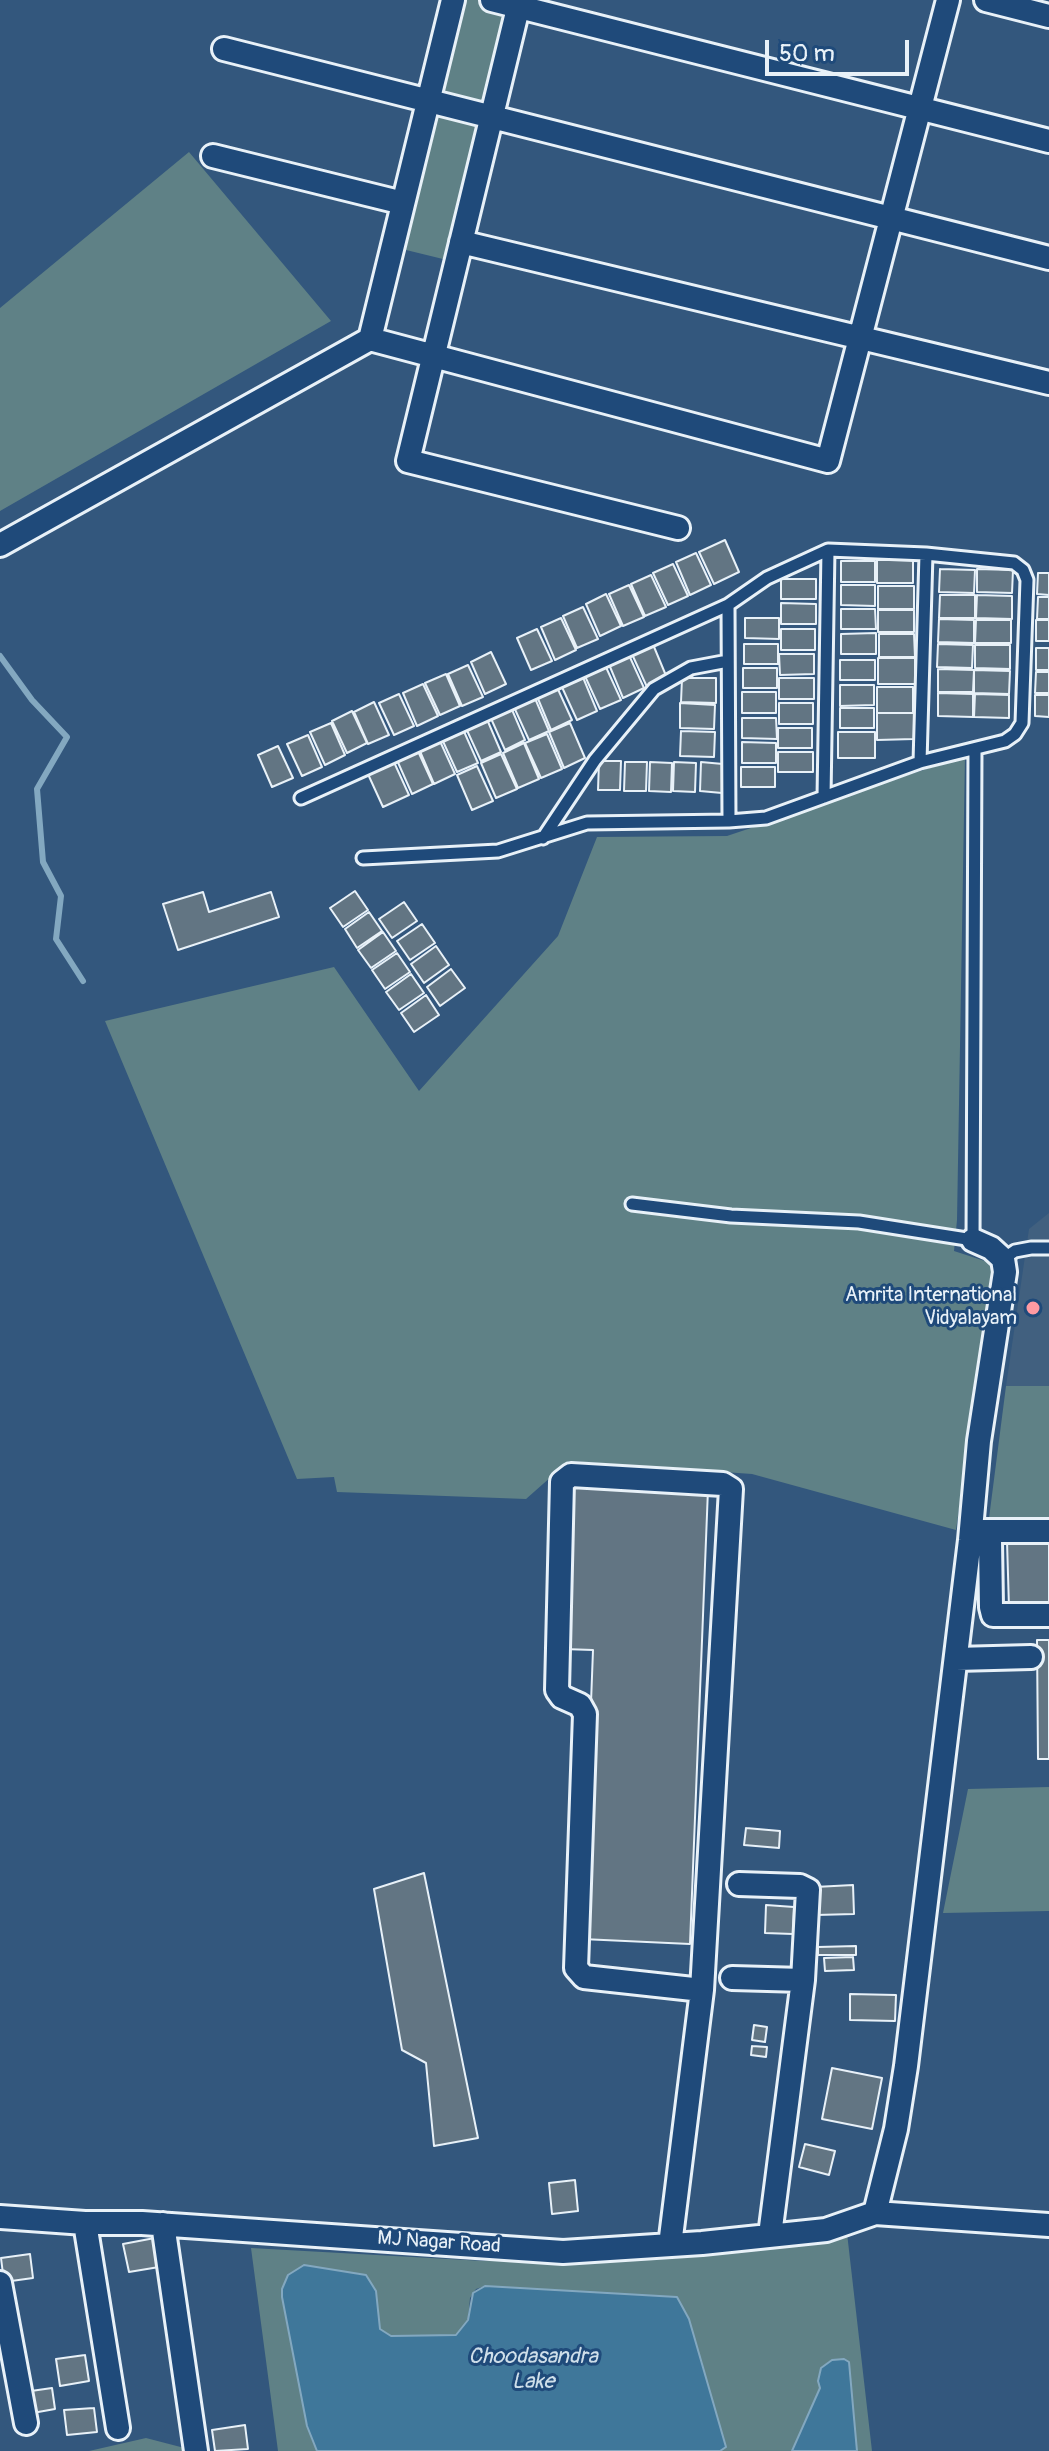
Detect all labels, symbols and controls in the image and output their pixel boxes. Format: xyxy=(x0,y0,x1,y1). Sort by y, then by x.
scale bar xyxy=(769,24,913,74)
text: 50 m xyxy=(779,39,835,68)
place label: Amrita International Vidyalayam xyxy=(845,1284,1017,1331)
marker: Amrita International Vidyalayam xyxy=(1024,1299,1042,1317)
street label: MJ Nagar Road xyxy=(377,2227,501,2259)
water label: Choodasandra Lake xyxy=(468,2344,598,2396)

